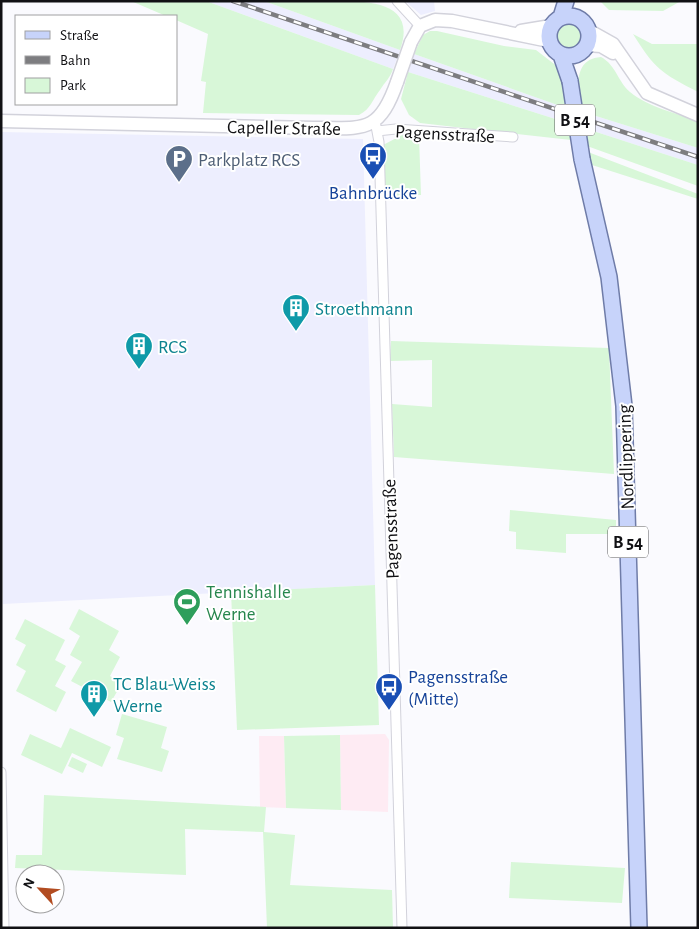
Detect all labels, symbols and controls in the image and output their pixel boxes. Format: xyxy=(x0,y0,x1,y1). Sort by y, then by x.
legend xyxy=(15,15,178,105)
text: Straße xyxy=(60,28,99,43)
text: Bahn xyxy=(60,53,90,68)
text: Park xyxy=(60,78,86,93)
road number: B 54 xyxy=(555,104,595,136)
street label: Capeller Straße xyxy=(227,118,341,139)
street label: Pagensstraße xyxy=(394,122,495,147)
bus stop icon: Bahnbrücke xyxy=(358,141,388,180)
parking icon: Parkplatz RCS xyxy=(164,144,194,183)
place label: Parkplatz RCS xyxy=(198,151,300,170)
place label: Bahnbrücke xyxy=(329,184,417,203)
building icon: Stroethmann xyxy=(281,293,311,332)
place label: Stroethmann xyxy=(315,300,413,319)
building icon: RCS xyxy=(124,331,154,370)
place label: RCS xyxy=(158,338,187,357)
street label: Nordlippering xyxy=(615,403,638,510)
street label: Pagensstraße xyxy=(380,479,403,579)
road number: B 54 xyxy=(608,526,648,558)
place label: Tennishalle Werne xyxy=(206,583,291,624)
sports icon: Tennishalle Werne xyxy=(172,587,202,626)
place label: Pagensstraße (Mitte) xyxy=(408,668,508,709)
bus stop icon: Pagensstraße (Mitte) xyxy=(374,672,404,711)
place label: TC Blau-Weiss Werne xyxy=(113,675,216,716)
building icon: TC Blau-Weiss Werne xyxy=(79,679,109,718)
north arrow xyxy=(15,864,65,914)
text: N xyxy=(21,876,38,891)

